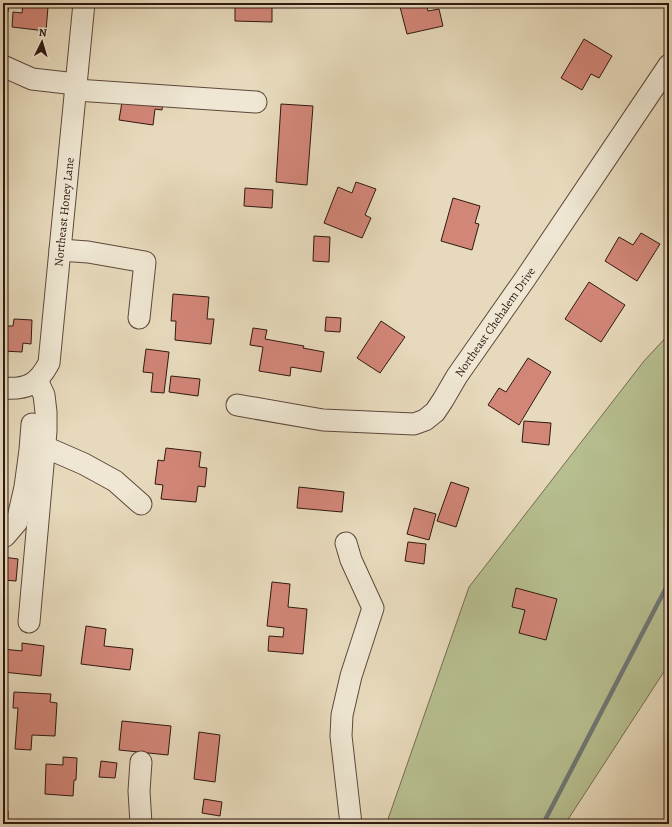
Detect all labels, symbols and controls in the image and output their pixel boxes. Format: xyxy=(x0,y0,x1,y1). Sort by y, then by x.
north arrow xyxy=(22,22,62,62)
text: N xyxy=(38,25,47,40)
street label: Northeast Honey Lane xyxy=(50,157,78,267)
street label: Northeast Chehalem Drive xyxy=(451,264,539,380)

